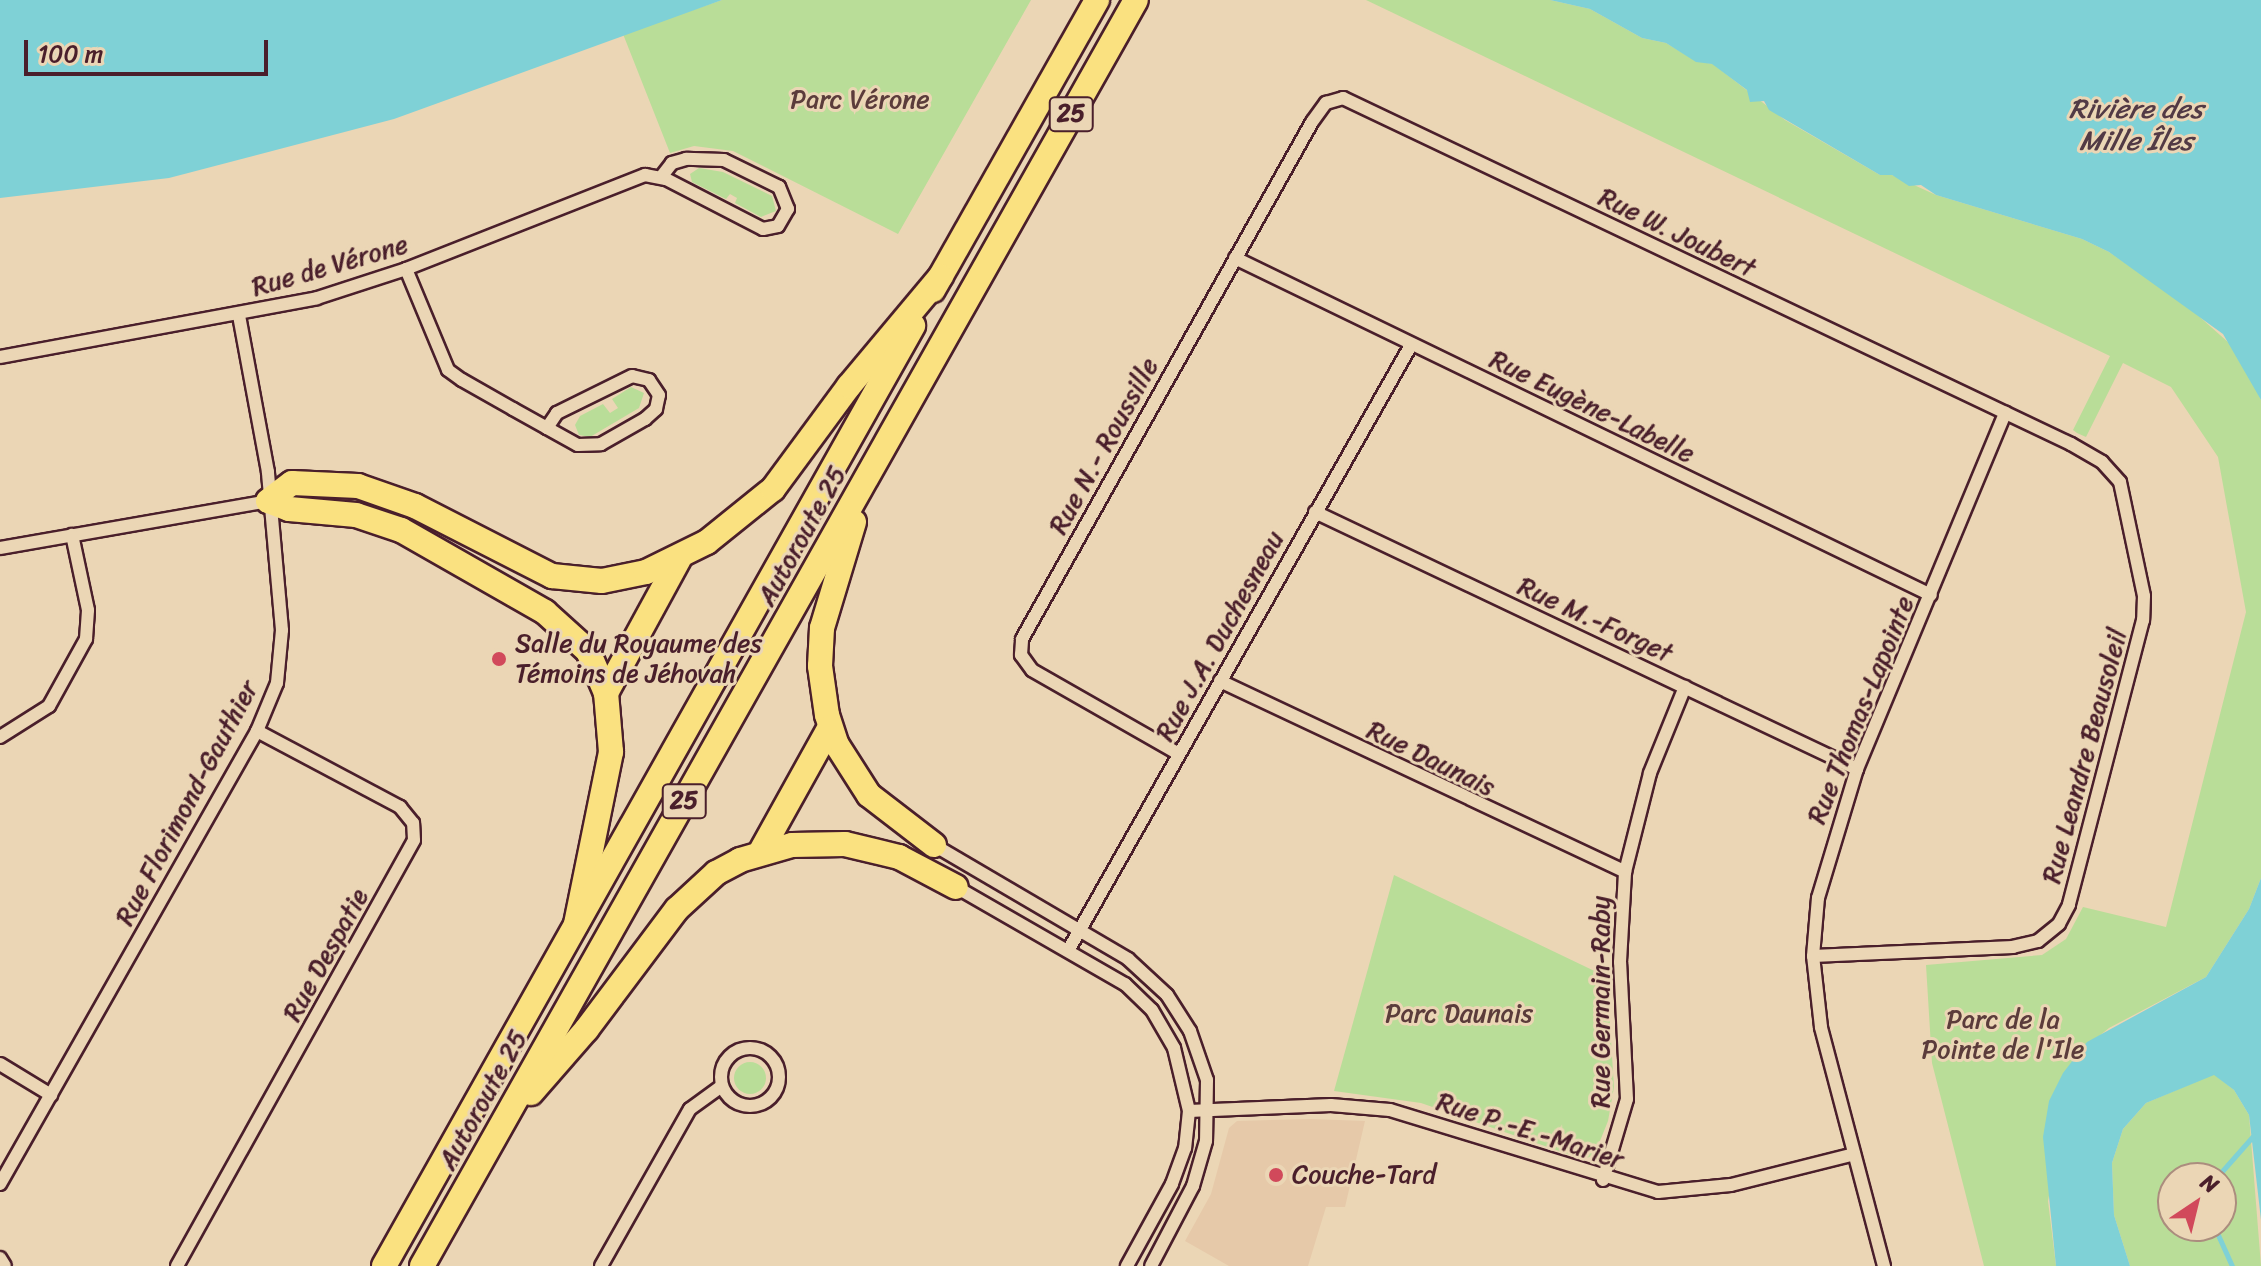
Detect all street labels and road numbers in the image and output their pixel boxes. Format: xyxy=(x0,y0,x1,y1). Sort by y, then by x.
road number: 25 xyxy=(1047,94,1095,134)
street label: Rue W. Joubert xyxy=(1594,182,1760,284)
street label: Rue de Vérone xyxy=(248,229,412,303)
street label: Rue Eugène-Labelle xyxy=(1484,344,1700,470)
street label: Rue N.- Roussille xyxy=(1043,352,1165,540)
street label: Autoroute 25 xyxy=(751,461,853,611)
street label: Rue J.A. Duchesneau xyxy=(1149,526,1291,746)
street label: Rue M.-Forget xyxy=(1513,571,1677,669)
street label: Rue Thomas-Lapointe xyxy=(1801,591,1921,829)
street label: Rue Leandre Beausoleil xyxy=(2036,625,2134,887)
street label: Rue Florimond-Gauthier xyxy=(109,675,265,931)
street label: Rue Daunais xyxy=(1362,715,1500,803)
road number: 25 xyxy=(660,781,708,821)
street label: Rue Despatie xyxy=(276,882,376,1028)
street label: Rue Germain-Raby xyxy=(1585,895,1617,1109)
street label: Autoroute 25 xyxy=(432,1025,534,1175)
street label: Rue P.-E.-Marier xyxy=(1433,1086,1627,1176)

